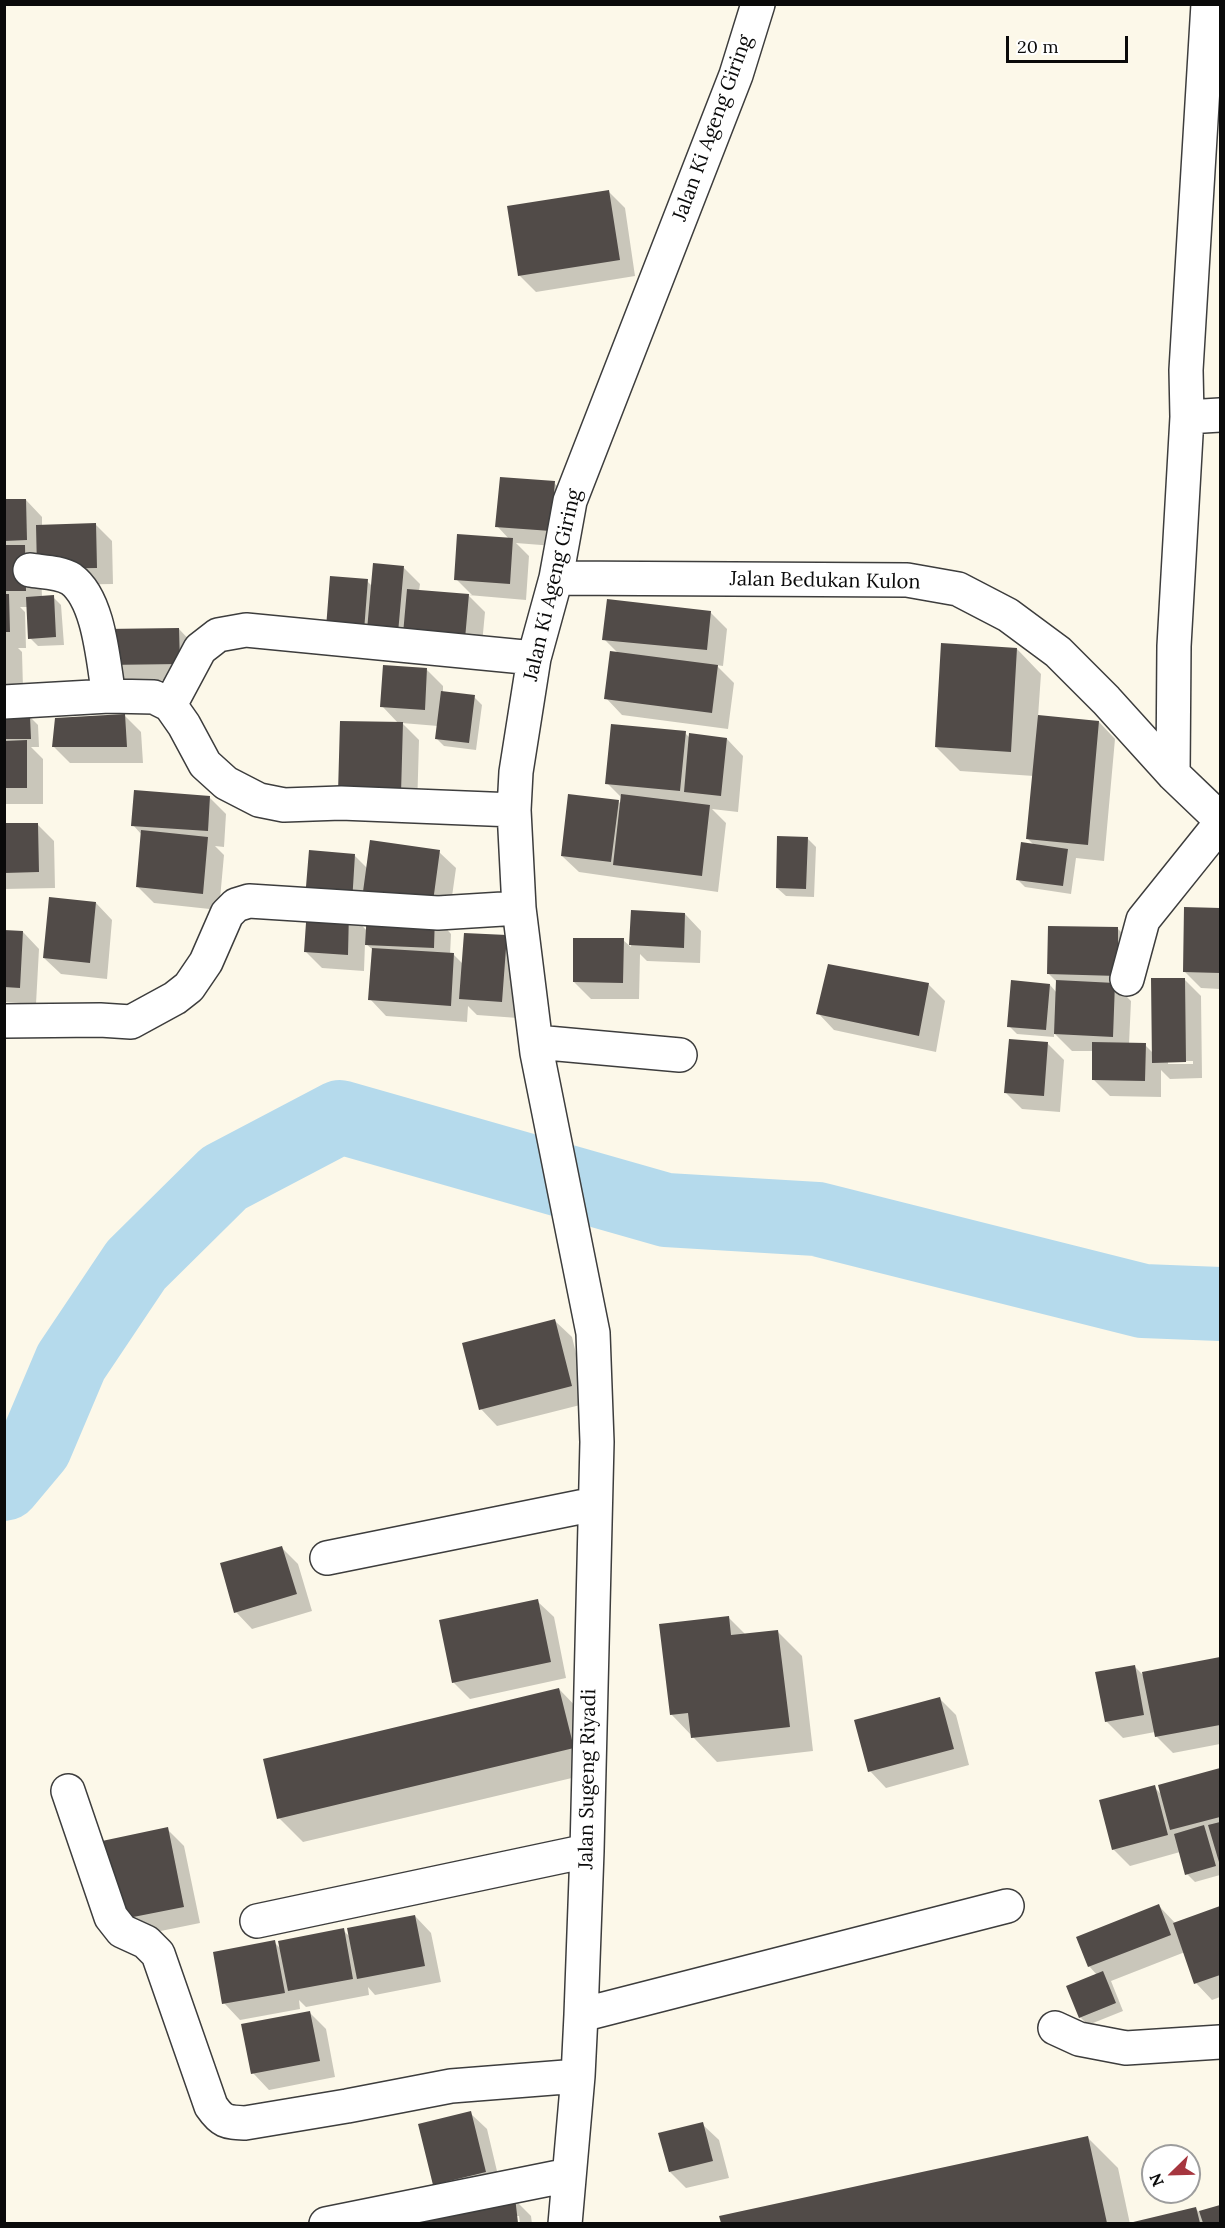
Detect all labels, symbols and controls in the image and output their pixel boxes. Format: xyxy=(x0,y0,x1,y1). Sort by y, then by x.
scale bar xyxy=(1009,24,1130,62)
street label: Jalan Ki Ageng Giring xyxy=(668,32,758,224)
text: 20 m xyxy=(1017,35,1059,58)
street label: Jalan Ki Ageng Giring xyxy=(519,487,587,683)
street label: Jalan Bedukan Kulon xyxy=(729,567,921,595)
street label: Jalan Sugeng Riyadi xyxy=(574,1689,602,1869)
north arrow xyxy=(1141,2144,1201,2204)
text: N xyxy=(1145,2171,1168,2190)

